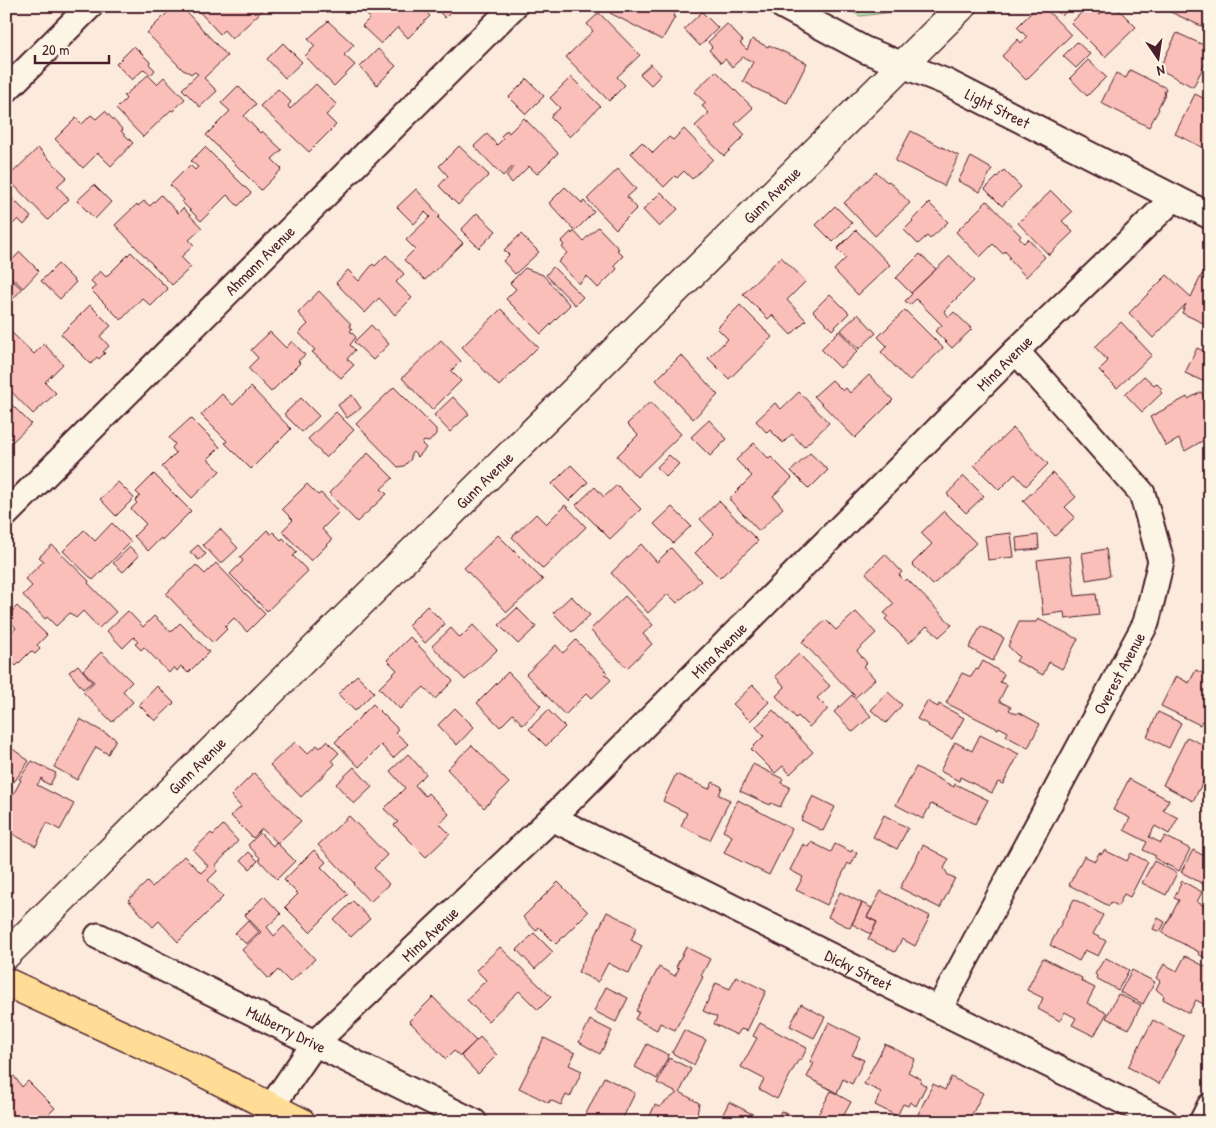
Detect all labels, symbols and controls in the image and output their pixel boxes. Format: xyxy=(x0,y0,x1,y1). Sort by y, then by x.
scale bar xyxy=(35,32,109,64)
north arrow xyxy=(1134,32,1184,82)
text: 20 m xyxy=(42,39,69,60)
text: N xyxy=(1155,61,1167,81)
street label: Light Street xyxy=(961,83,1034,134)
street label: Gunn Avenue xyxy=(738,161,806,228)
street label: Ahmann Avenue xyxy=(220,220,300,300)
street label: Mina Avenue xyxy=(971,330,1038,396)
street label: Gunn Avenue xyxy=(451,446,518,514)
street label: Mina Avenue xyxy=(686,617,752,683)
street label: Overest Avenue xyxy=(1088,628,1150,718)
street label: Gunn Avenue xyxy=(163,732,231,799)
street label: Mina Avenue xyxy=(397,901,464,966)
street label: Dicky Street xyxy=(821,944,896,996)
street label: Mulberry Drive xyxy=(243,1000,330,1058)

